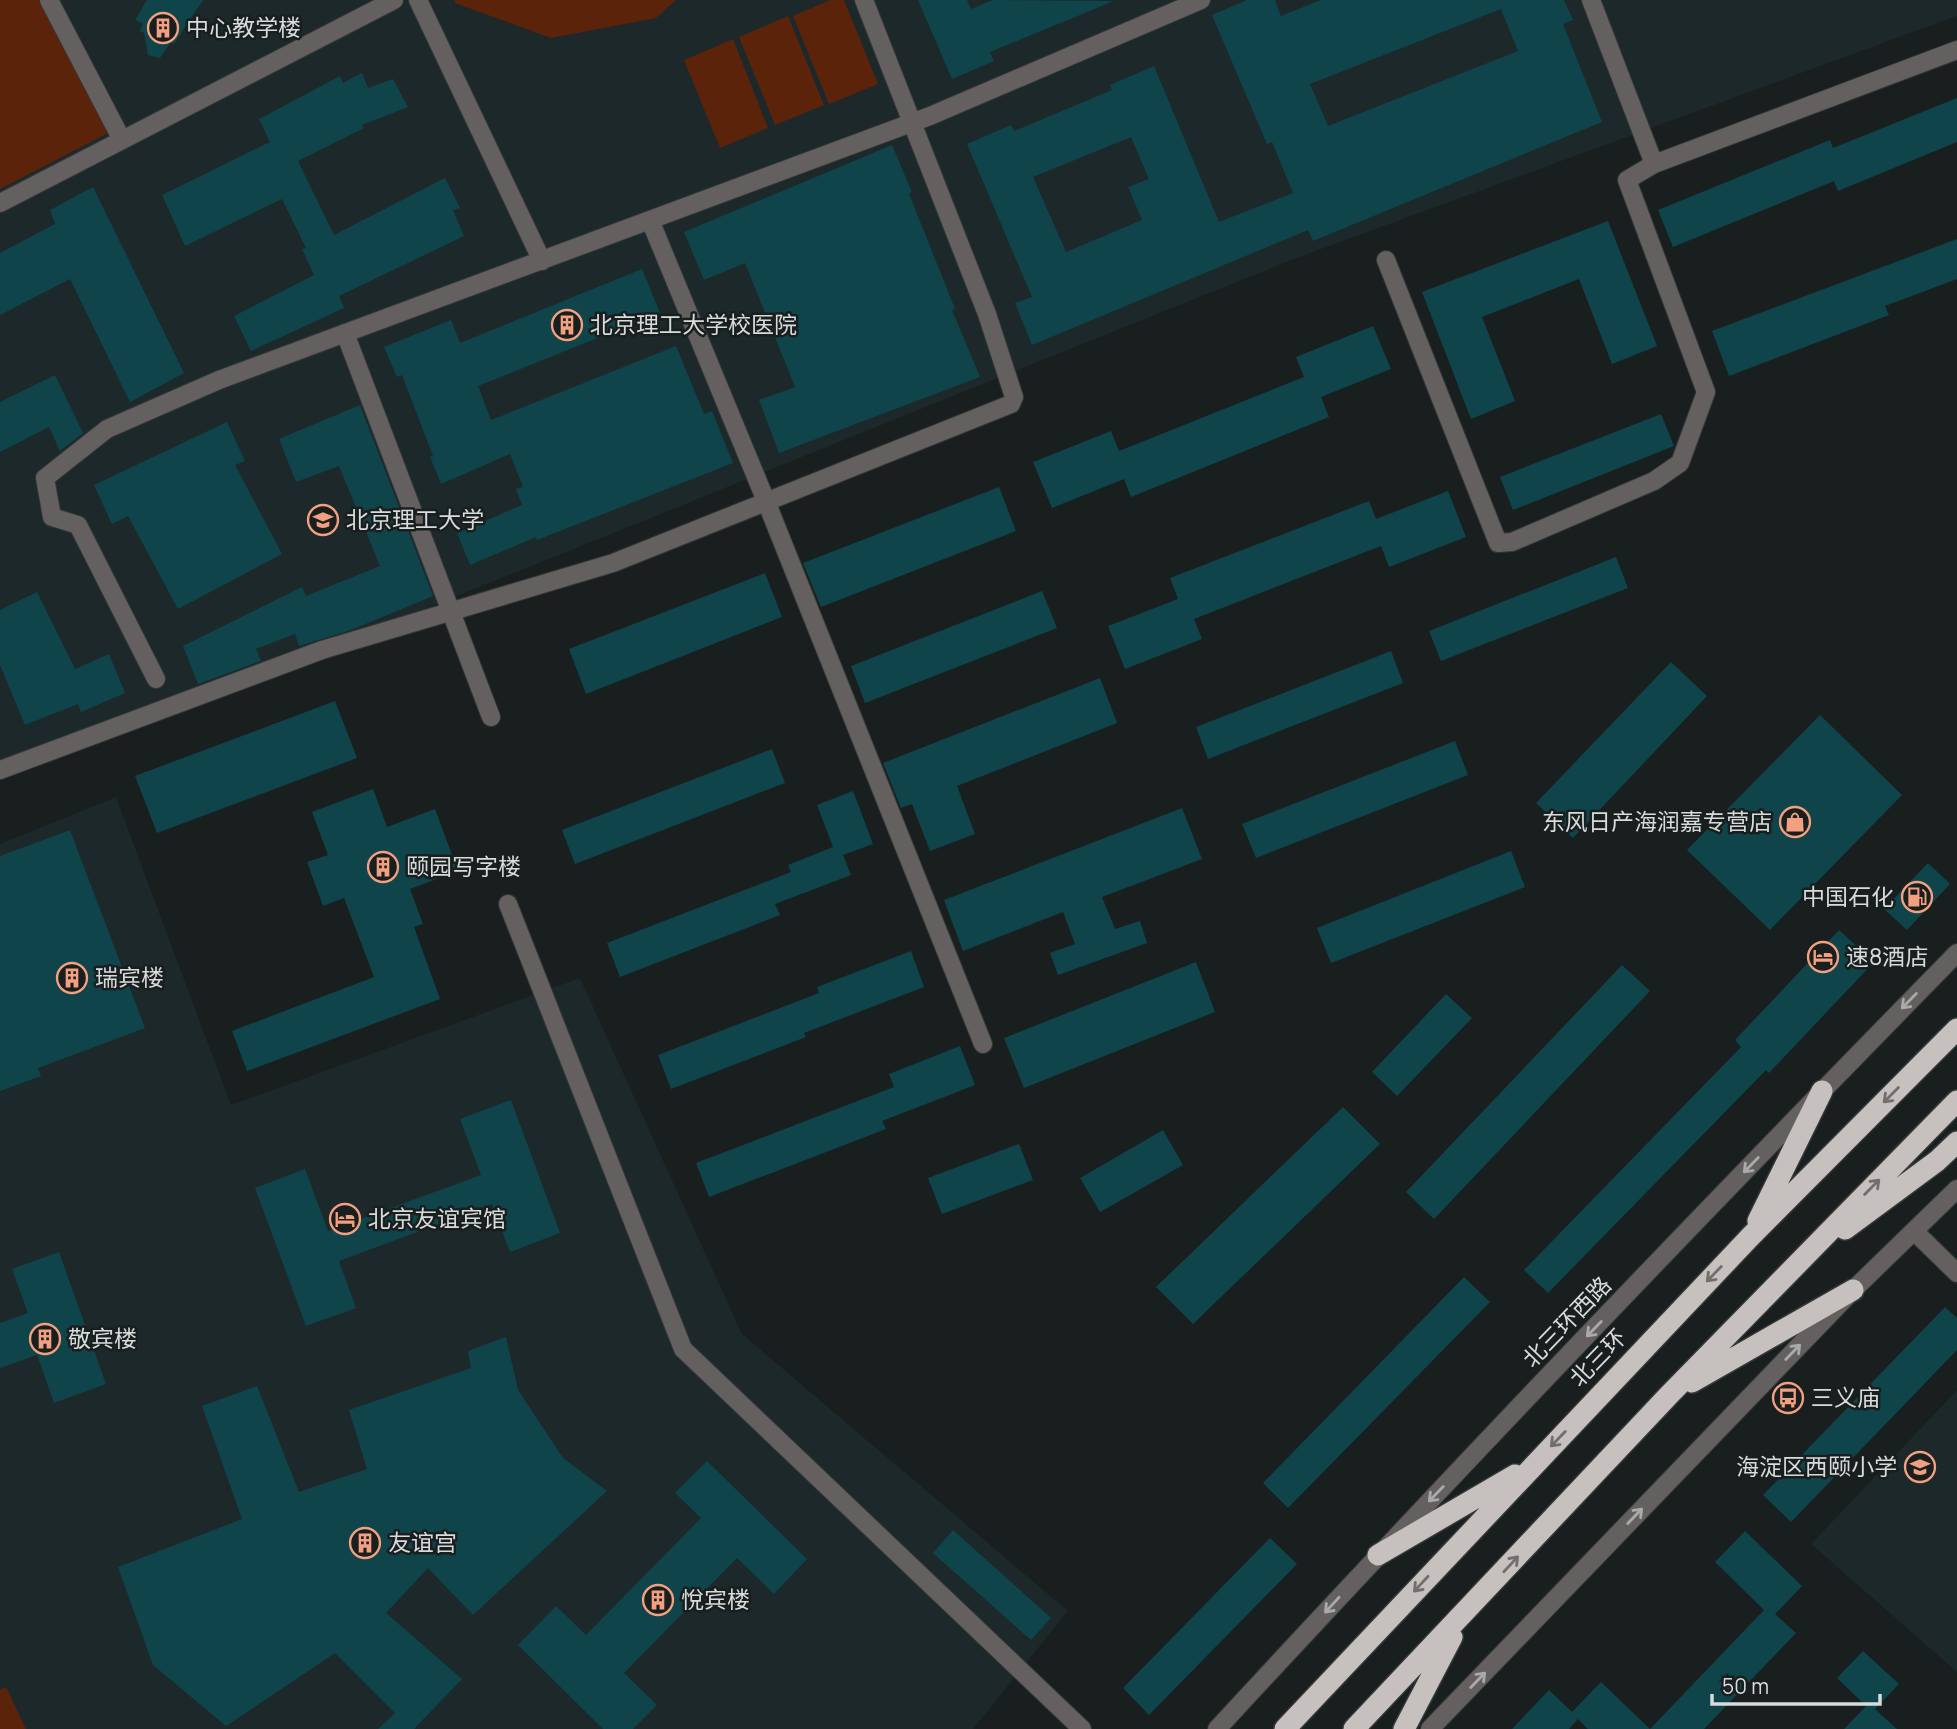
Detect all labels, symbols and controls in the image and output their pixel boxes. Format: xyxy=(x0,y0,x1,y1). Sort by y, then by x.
building icon: 中心教学楼 xyxy=(146,11,180,45)
place label: 中心教学楼 xyxy=(186,11,301,43)
building icon: 北京理工大学校医院 xyxy=(550,308,584,342)
place label: 北京理工大学校医院 xyxy=(590,308,797,340)
school or university icon: 北京理工大学 xyxy=(306,503,340,537)
place label: 北京理工大学 xyxy=(346,503,484,535)
place label: 东风日产海润嘉专营店 xyxy=(1542,805,1772,837)
shop icon: 东风日产海润嘉专营店 xyxy=(1778,805,1812,839)
building icon: 颐园写字楼 xyxy=(366,850,400,884)
place label: 颐园写字楼 xyxy=(406,850,521,882)
place label: 中国石化 xyxy=(1802,880,1894,912)
fuel station icon: 中国石化 xyxy=(1900,880,1934,914)
hotel icon: 速8酒店 xyxy=(1806,940,1840,974)
place label: 速8酒店 xyxy=(1846,940,1928,972)
building icon: 瑞宾楼 xyxy=(55,961,89,995)
place label: 瑞宾楼 xyxy=(95,961,164,993)
one-way arrow xyxy=(1901,993,1918,1010)
one-way arrow xyxy=(1883,1086,1900,1103)
one-way arrow xyxy=(1742,1156,1759,1173)
one-way arrow xyxy=(1863,1179,1880,1196)
hotel icon: 北京友谊宾馆 xyxy=(328,1202,362,1236)
place label: 北京友谊宾馆 xyxy=(368,1202,506,1234)
one-way arrow xyxy=(1706,1265,1723,1282)
street label: 北三环西路 xyxy=(1517,1271,1617,1373)
one-way arrow xyxy=(1585,1320,1602,1337)
building icon: 敬宾楼 xyxy=(28,1322,62,1356)
place label: 敬宾楼 xyxy=(68,1322,137,1354)
street label: 北三环 xyxy=(1564,1324,1632,1392)
one-way arrow xyxy=(1785,1344,1802,1361)
bus stop icon: 三义庙 xyxy=(1771,1381,1805,1415)
place label: 三义庙 xyxy=(1811,1381,1880,1413)
one-way arrow xyxy=(1549,1430,1566,1447)
place label: 海淀区西颐小学 xyxy=(1736,1450,1897,1482)
school or university icon: 海淀区西颐小学 xyxy=(1903,1450,1937,1484)
one-way arrow xyxy=(1428,1485,1445,1502)
one-way arrow xyxy=(1627,1508,1644,1525)
building icon: 友谊宫 xyxy=(348,1526,382,1560)
place label: 友谊宫 xyxy=(388,1526,457,1558)
one-way arrow xyxy=(1502,1556,1519,1573)
one-way arrow xyxy=(1412,1575,1429,1592)
building icon: 悅宾楼 xyxy=(641,1583,675,1617)
place label: 悅宾楼 xyxy=(681,1583,750,1615)
one-way arrow xyxy=(1323,1596,1340,1613)
scale bar xyxy=(1712,1662,1880,1706)
one-way arrow xyxy=(1469,1672,1486,1689)
text: 50 m xyxy=(1722,1672,1769,1700)

